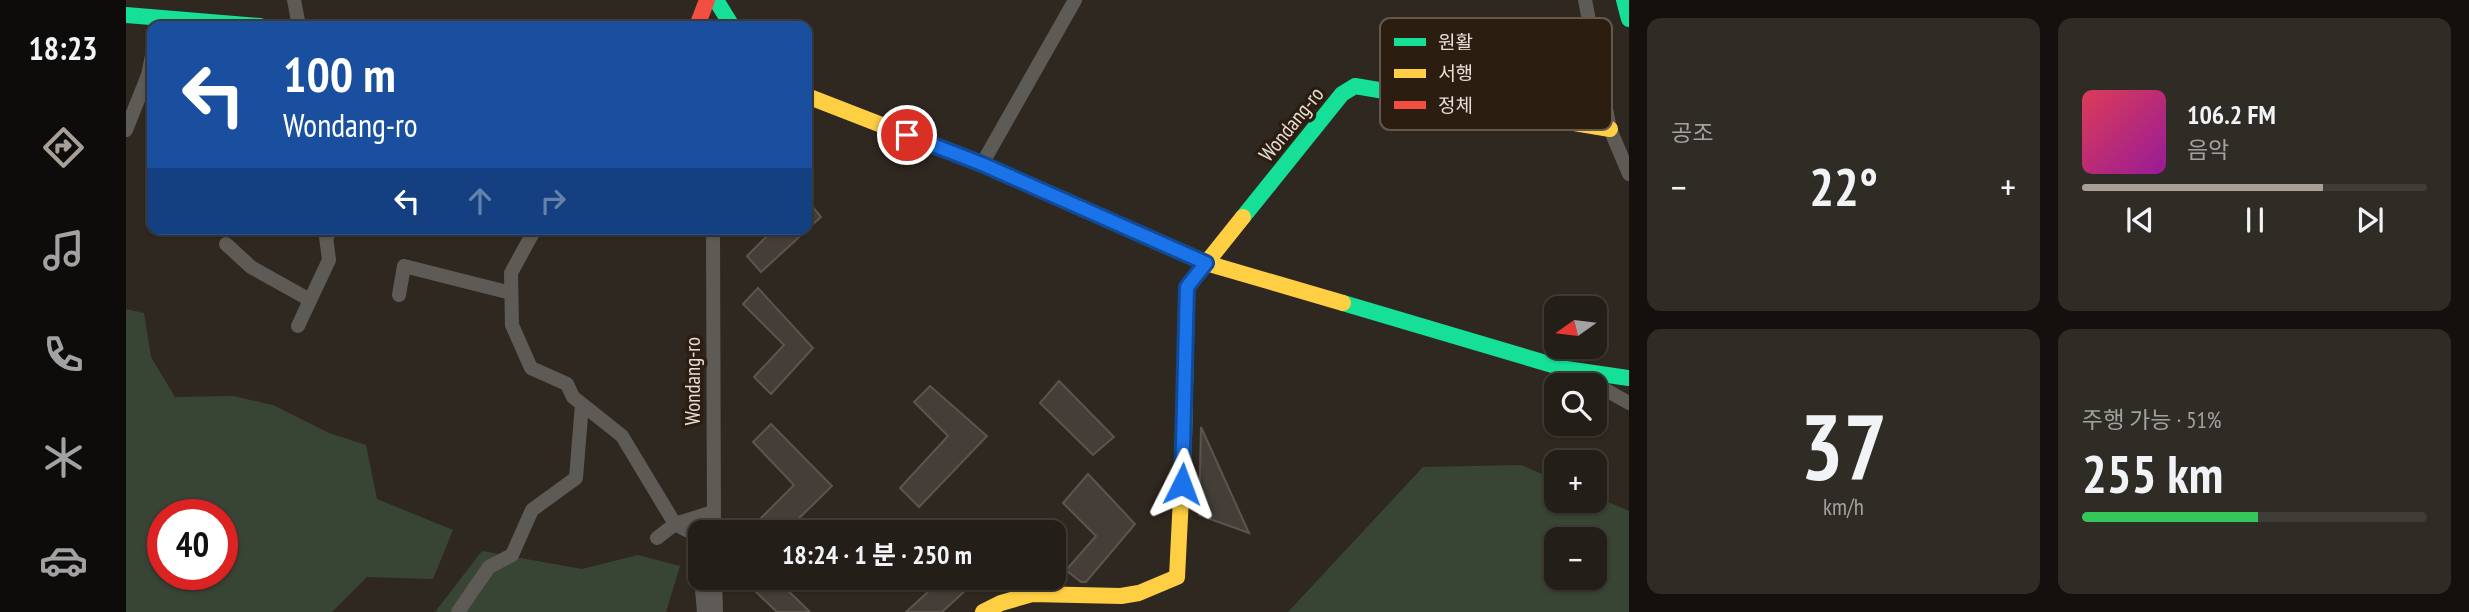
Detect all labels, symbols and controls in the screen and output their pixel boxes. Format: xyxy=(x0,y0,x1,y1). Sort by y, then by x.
legend xyxy=(1380,18,1612,130)
text: 18:23 xyxy=(28,27,98,69)
text: 원활 xyxy=(1438,30,1473,54)
text: 100 m xyxy=(283,42,396,106)
icon: left xyxy=(168,49,259,140)
text: 서행 xyxy=(1438,61,1473,85)
street label: Wondang-ro xyxy=(1253,81,1329,167)
text: 정체 xyxy=(1438,93,1473,117)
text: 106.2 FM xyxy=(2187,98,2276,131)
text: Wondang-ro xyxy=(283,104,418,146)
pin xyxy=(877,105,937,165)
icon: arrive xyxy=(888,116,926,154)
text: 공조 xyxy=(1671,118,1713,147)
icon: directions xyxy=(39,123,88,172)
text: 음악 xyxy=(2187,135,2229,164)
text: 22° xyxy=(1809,153,1878,220)
text: − xyxy=(1671,162,1687,211)
text: + xyxy=(2000,162,2016,211)
icon: left xyxy=(388,182,426,220)
icon: ahead xyxy=(461,182,499,220)
icon: right xyxy=(534,182,572,220)
icon: previous xyxy=(2121,201,2159,239)
icon: pause xyxy=(2236,201,2274,239)
icon: next xyxy=(2351,201,2389,239)
icon: music xyxy=(39,226,88,275)
north arrow xyxy=(1544,296,1606,359)
map controls xyxy=(1544,296,1607,590)
icon: phone xyxy=(39,330,88,379)
street label: Wondang-ro xyxy=(679,337,706,425)
button: search xyxy=(1544,373,1607,436)
text: 37 xyxy=(1800,387,1887,505)
text: 주행 가능 · 51% xyxy=(2082,405,2222,434)
icon: climate xyxy=(39,433,88,482)
text: 255 km xyxy=(2082,440,2223,507)
position arrow xyxy=(1145,447,1219,521)
button: + xyxy=(1544,450,1607,513)
text: km/h xyxy=(1823,492,1864,521)
speed limit sign: 40 xyxy=(147,499,238,590)
button: − xyxy=(1544,527,1607,590)
icon: car xyxy=(39,536,88,585)
text: 18:24 · 1 분 · 250 m xyxy=(782,538,972,571)

